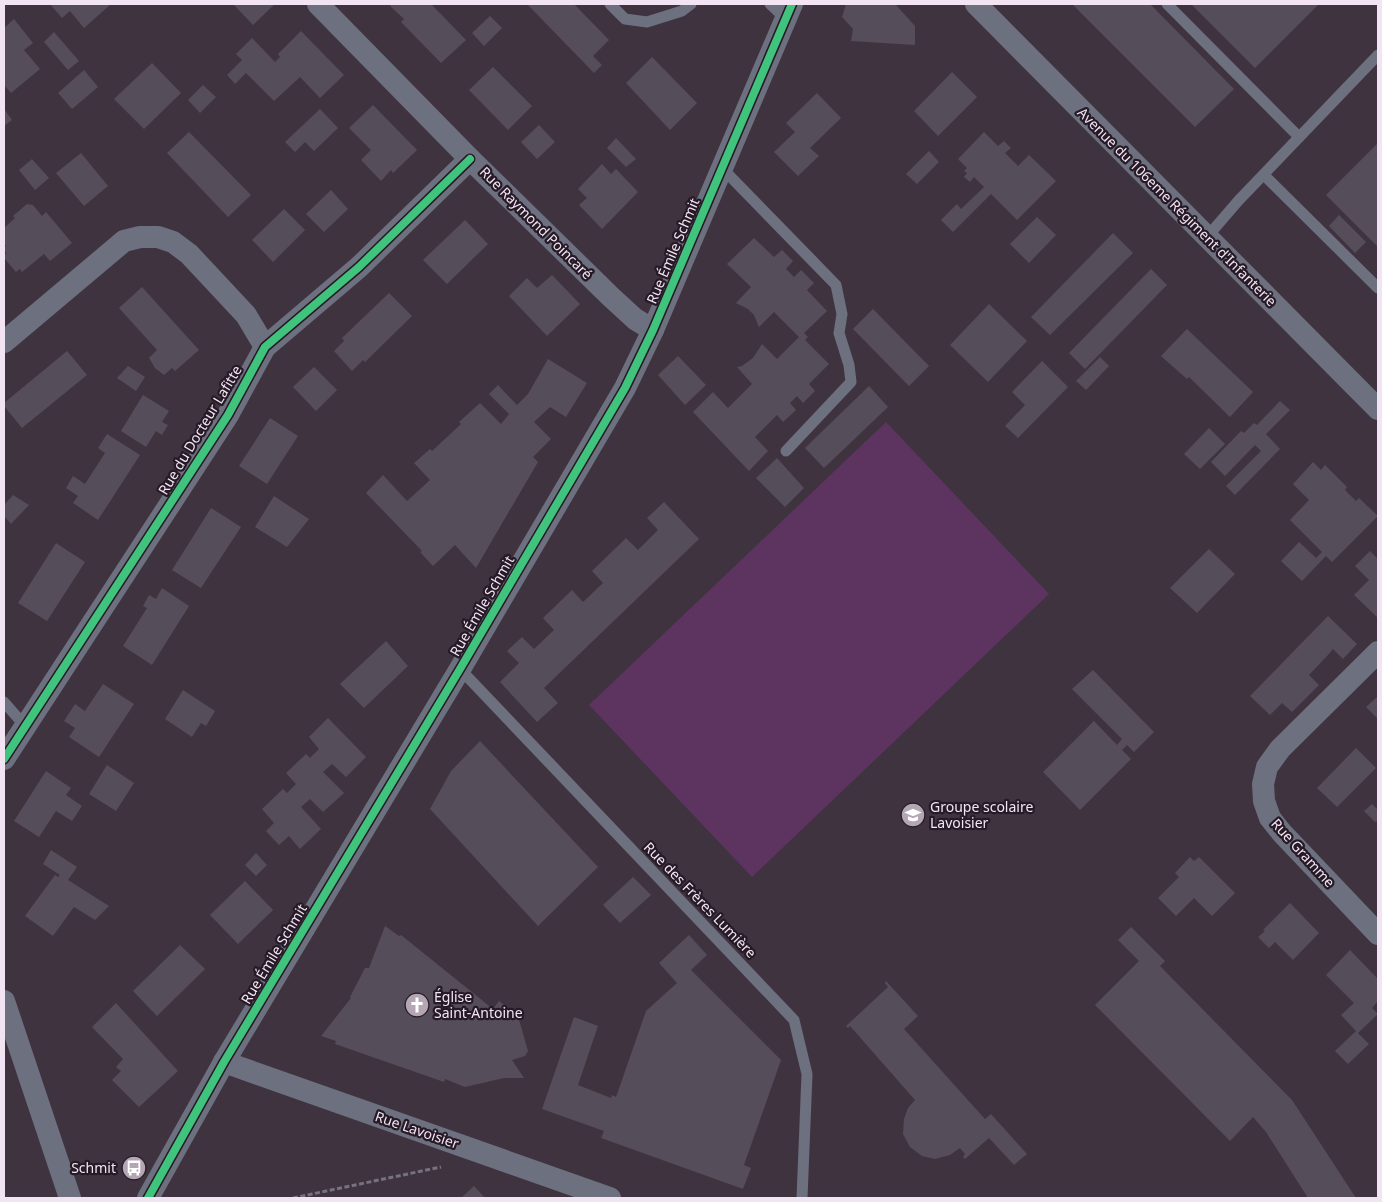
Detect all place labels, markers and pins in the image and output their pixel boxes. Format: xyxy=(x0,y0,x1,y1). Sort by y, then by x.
place label: Groupe scolaire Lavoisier xyxy=(930,797,1033,832)
school or university icon: Groupe scolaire Lavoisier xyxy=(900,802,926,828)
place label: Église Saint-Antoine xyxy=(434,987,523,1022)
church icon: Église Saint-Antoine xyxy=(404,992,430,1018)
bus stop icon: Schmit xyxy=(121,1155,147,1181)
place label: Schmit xyxy=(71,1158,116,1177)

